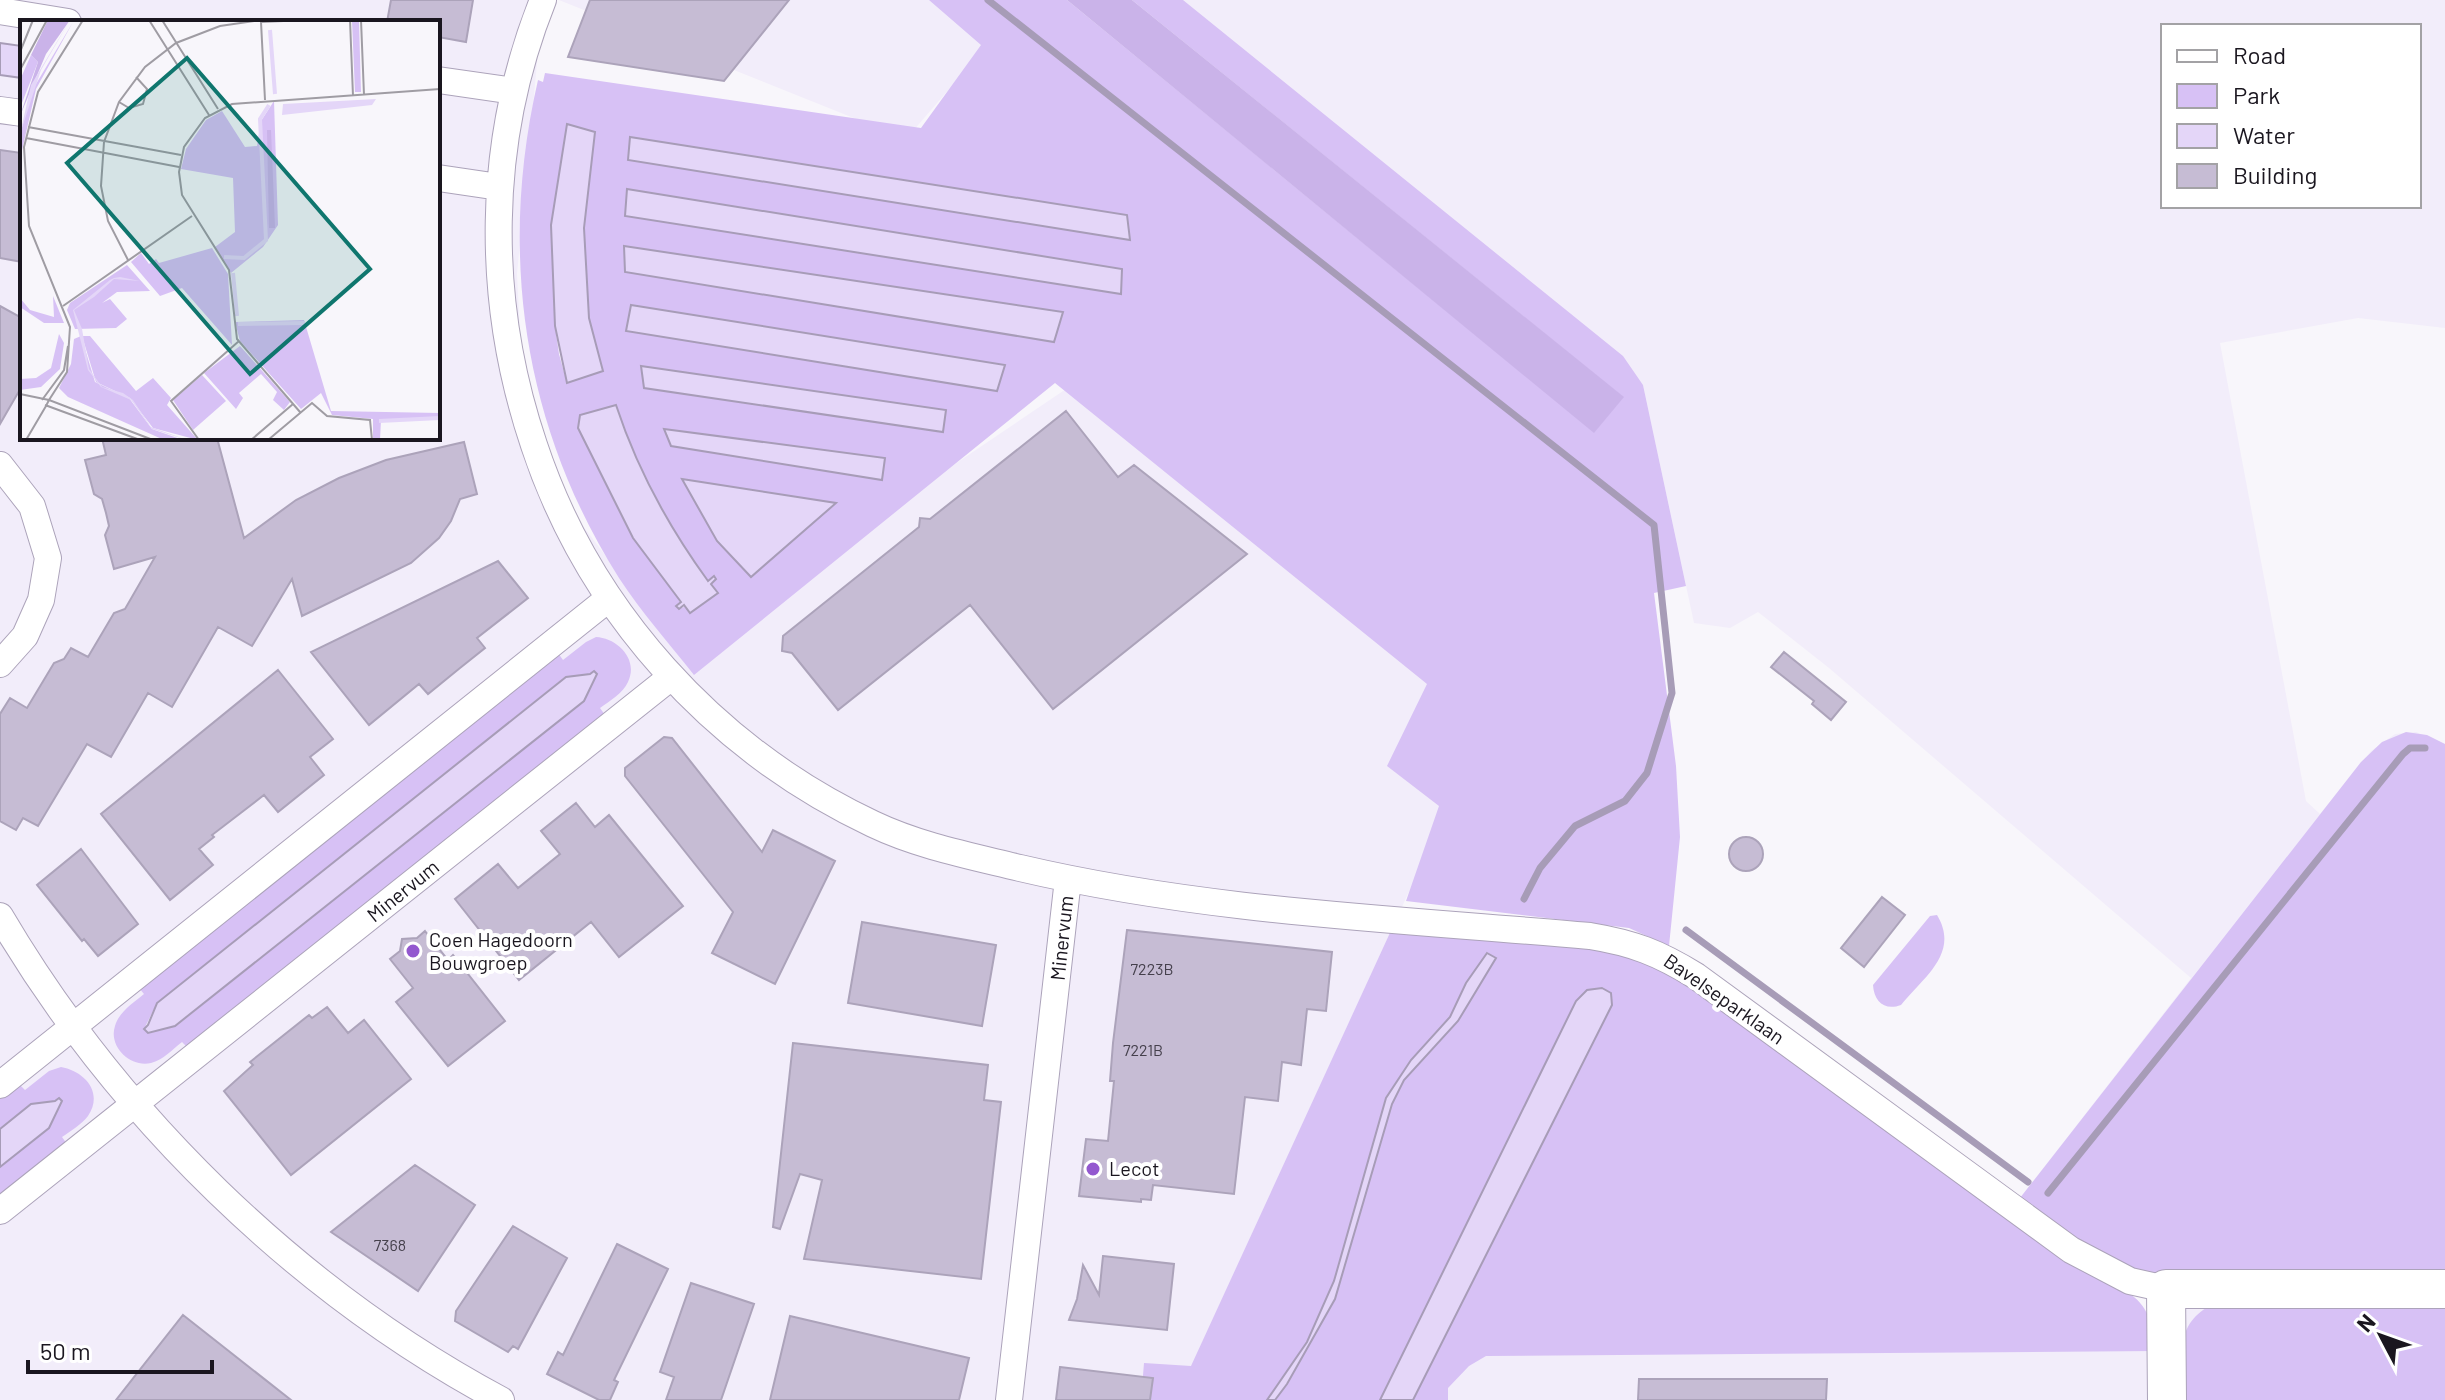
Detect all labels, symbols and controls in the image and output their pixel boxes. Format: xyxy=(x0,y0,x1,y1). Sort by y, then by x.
inset map xyxy=(20,20,440,440)
legend xyxy=(2161,24,2421,208)
text: Road xyxy=(2233,40,2286,69)
text: Park xyxy=(2233,80,2280,109)
text: Water xyxy=(2233,120,2295,149)
text: Building xyxy=(2233,160,2317,189)
street label: Minervum xyxy=(362,854,443,926)
street label: Minervum xyxy=(1045,894,1077,982)
place label: Coen Hagedoorn Bouwgroep xyxy=(429,927,573,974)
marker: Coen Hagedoorn Bouwgroep xyxy=(404,942,422,960)
street label: Bavelseparklaan xyxy=(1660,948,1789,1049)
house number: 7223B xyxy=(1131,959,1173,978)
house number: 7221B xyxy=(1123,1040,1163,1059)
place label: Lecot xyxy=(1109,1156,1159,1180)
marker: Lecot xyxy=(1084,1160,1102,1178)
house number: 7368 xyxy=(374,1235,406,1254)
north arrow xyxy=(2341,1296,2421,1376)
text: N xyxy=(2351,1308,2380,1336)
scale bar xyxy=(28,1324,212,1374)
text: 50 m xyxy=(40,1336,91,1365)

